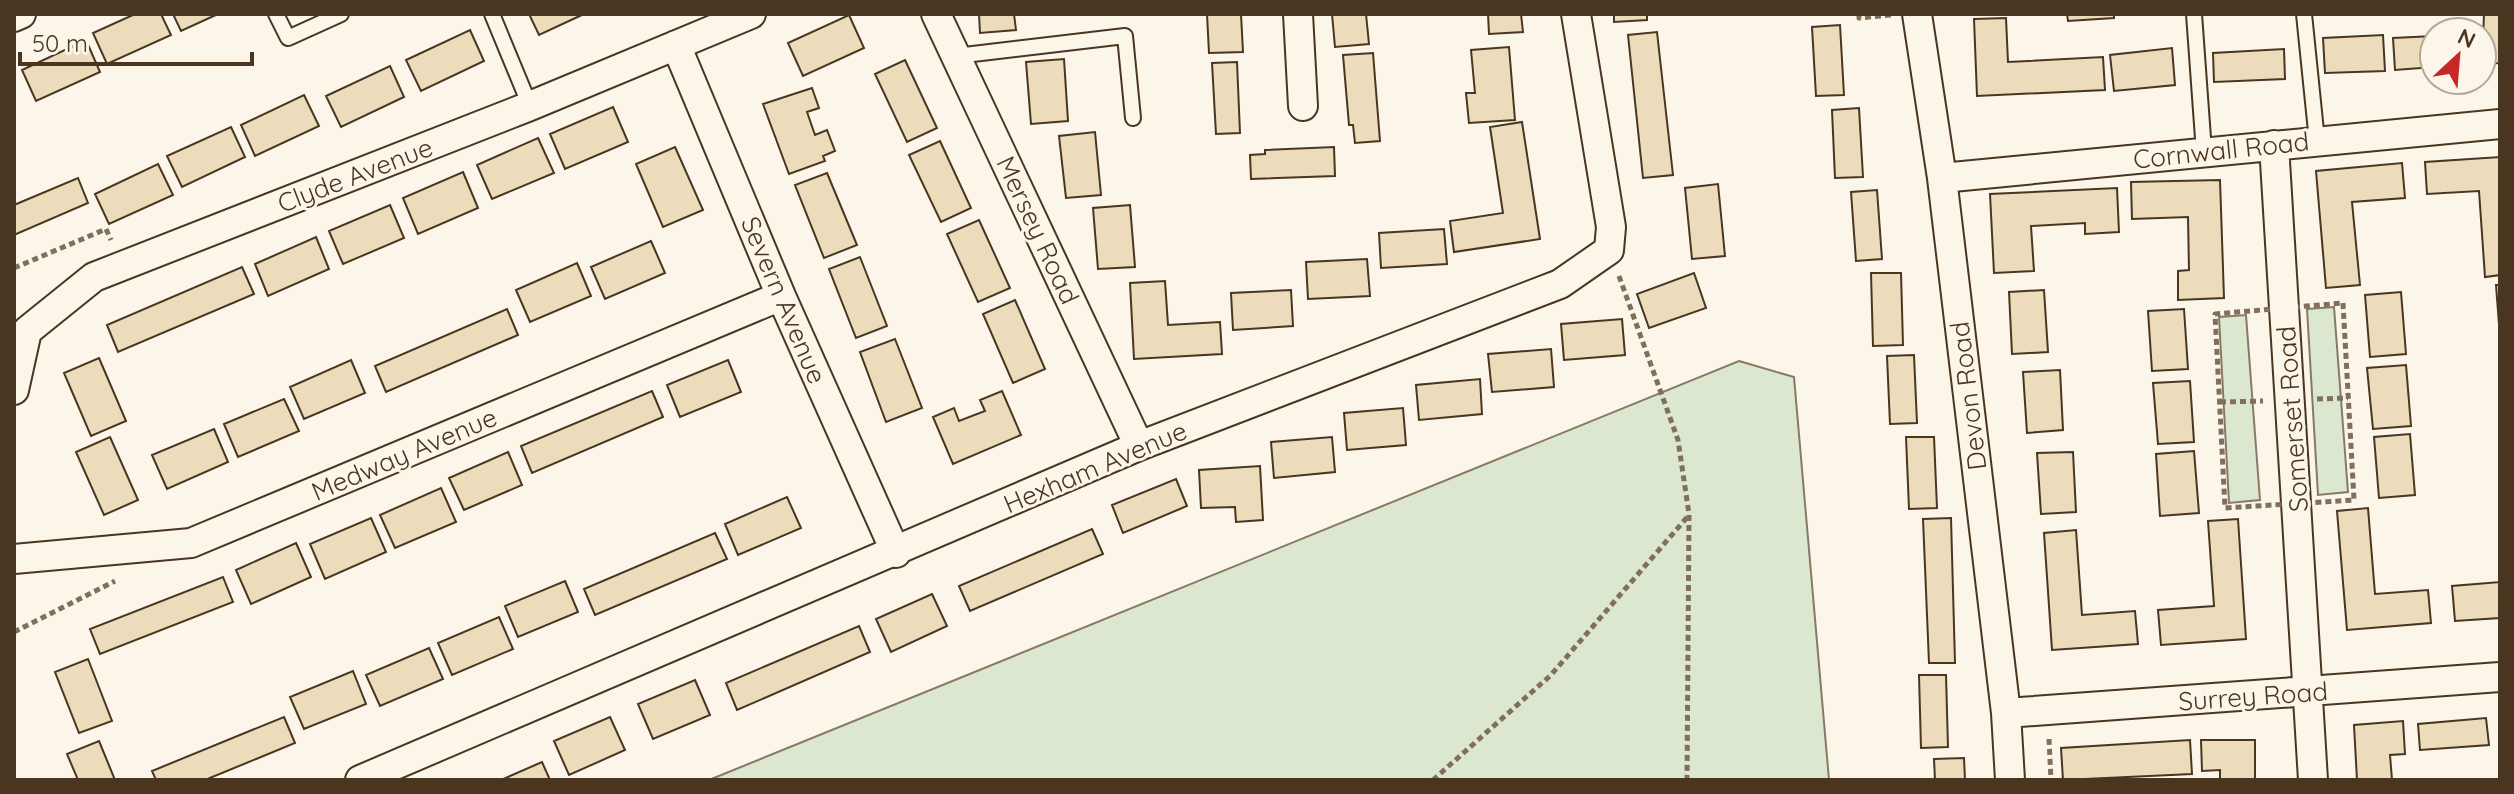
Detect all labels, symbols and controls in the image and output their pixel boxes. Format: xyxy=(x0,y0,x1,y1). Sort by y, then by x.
scale bar xyxy=(20,16,252,66)
north arrow xyxy=(2418,16,2498,96)
text: N xyxy=(2453,22,2480,54)
text: 50 m xyxy=(32,28,88,58)
street label: Cornwall Road xyxy=(2131,124,2311,176)
street label: Clyde Avenue xyxy=(273,130,437,220)
street label: Mersey Road xyxy=(989,151,1087,309)
street label: Severn Avenue xyxy=(734,211,834,389)
street label: Devon Road xyxy=(1943,320,1993,472)
street label: Somerset Road xyxy=(2269,325,2315,513)
street label: Medway Avenue xyxy=(306,400,502,508)
street label: Hexham Avenue xyxy=(998,414,1192,520)
street label: Surrey Road xyxy=(2177,674,2329,718)

